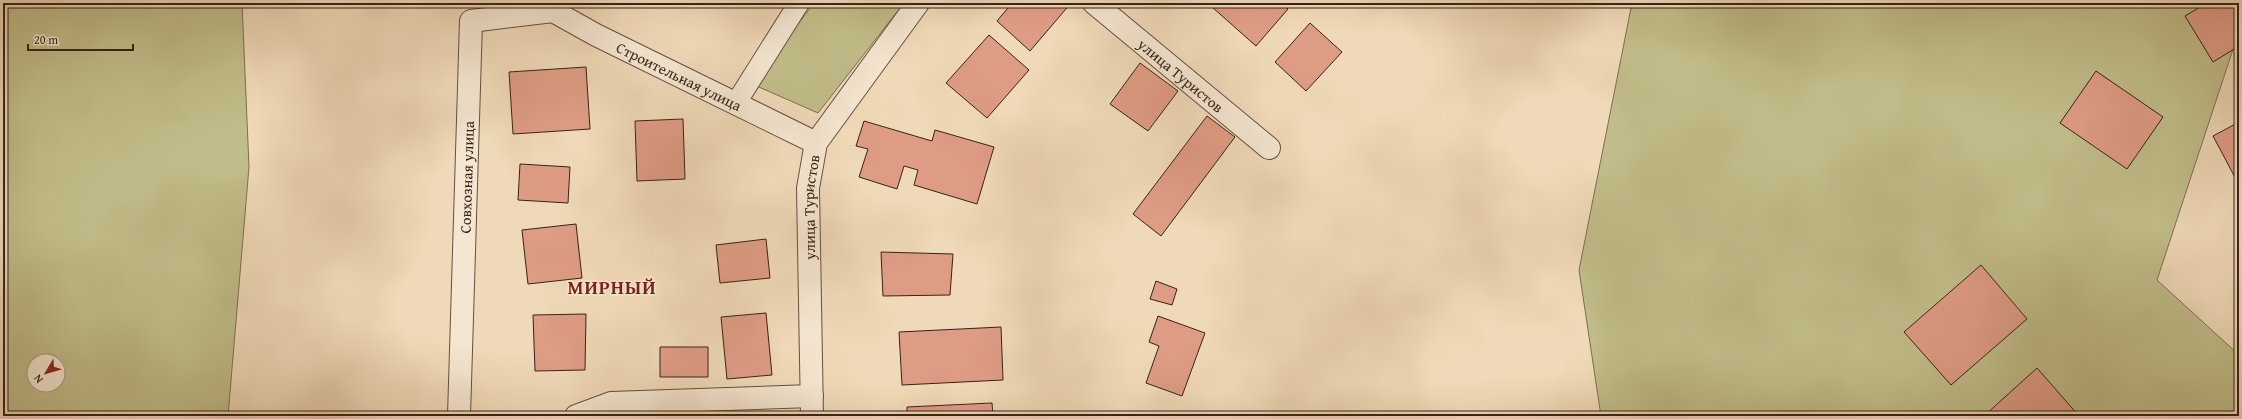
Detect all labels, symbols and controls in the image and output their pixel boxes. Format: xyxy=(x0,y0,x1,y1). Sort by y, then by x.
scale bar xyxy=(28,26,133,52)
text: 20 m xyxy=(34,31,58,48)
street label: улица Туристов xyxy=(1133,33,1228,117)
street label: Строительная улица xyxy=(613,36,746,116)
street label: Совхозная улица xyxy=(454,120,478,234)
street label: улица Туристов xyxy=(797,153,824,261)
district label: МИРНЫЙ xyxy=(567,273,657,301)
north arrow xyxy=(26,353,66,393)
text: N xyxy=(29,371,47,387)

